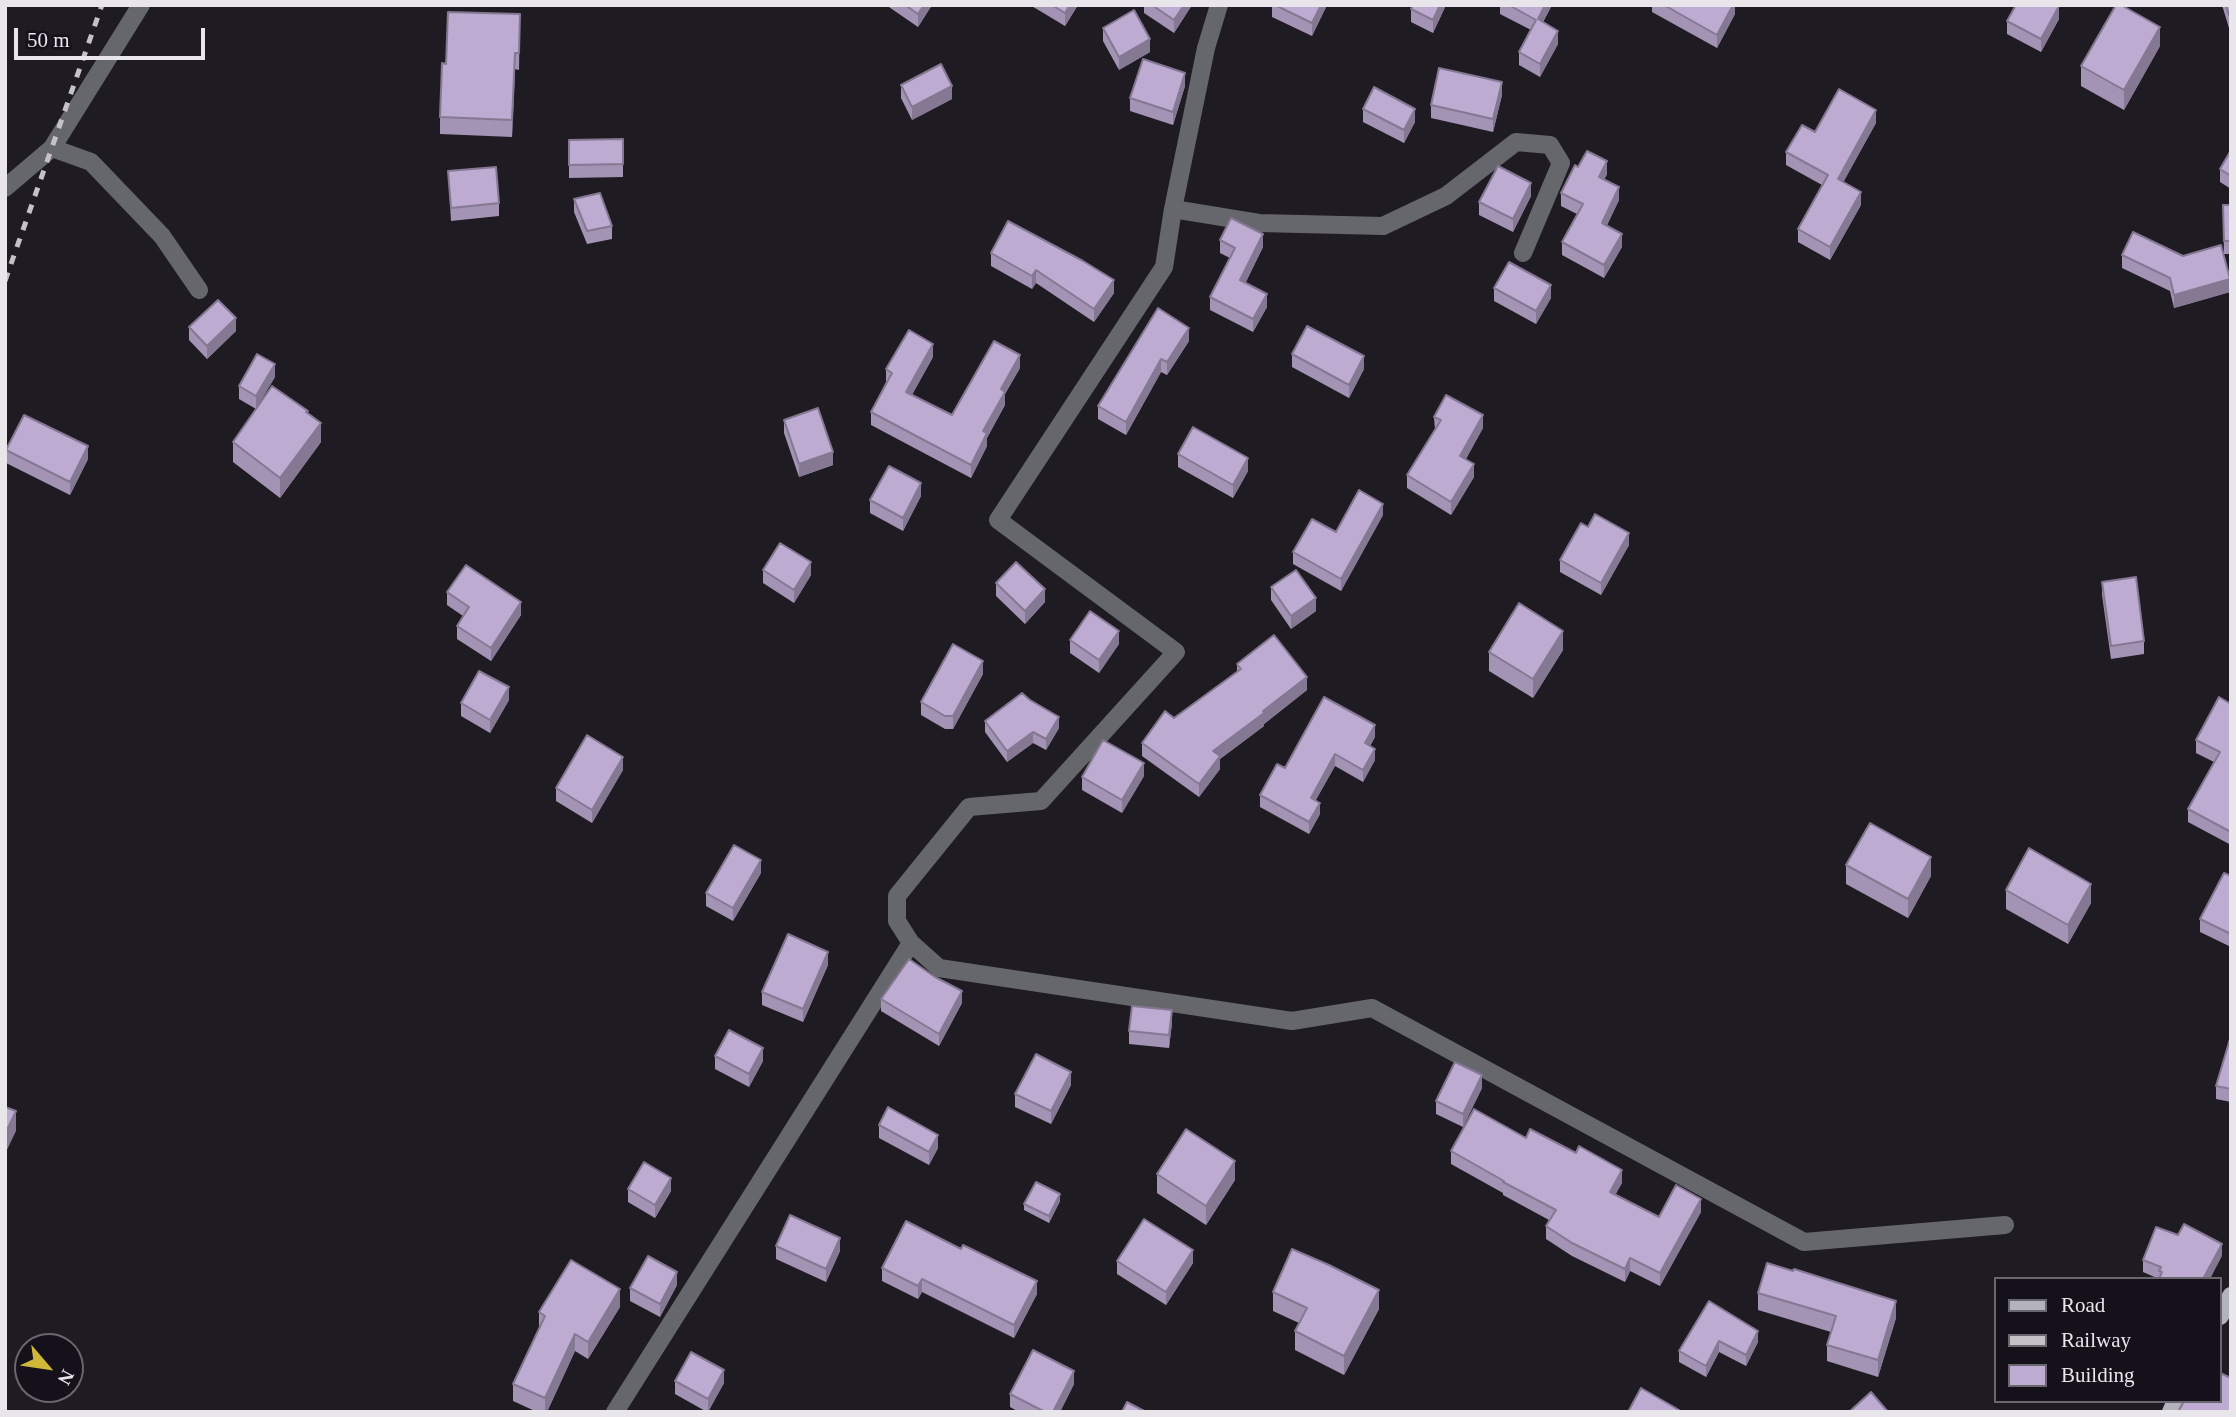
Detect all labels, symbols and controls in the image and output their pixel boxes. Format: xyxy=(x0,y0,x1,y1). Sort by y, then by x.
scale bar xyxy=(18,14,208,58)
text: 50 m xyxy=(27,28,70,52)
legend xyxy=(1994,1277,2222,1403)
text: Road xyxy=(2061,1293,2105,1317)
text: Railway xyxy=(2061,1328,2131,1352)
north arrow xyxy=(14,1333,84,1403)
text: Building xyxy=(2061,1363,2135,1387)
text: N xyxy=(54,1366,79,1389)

